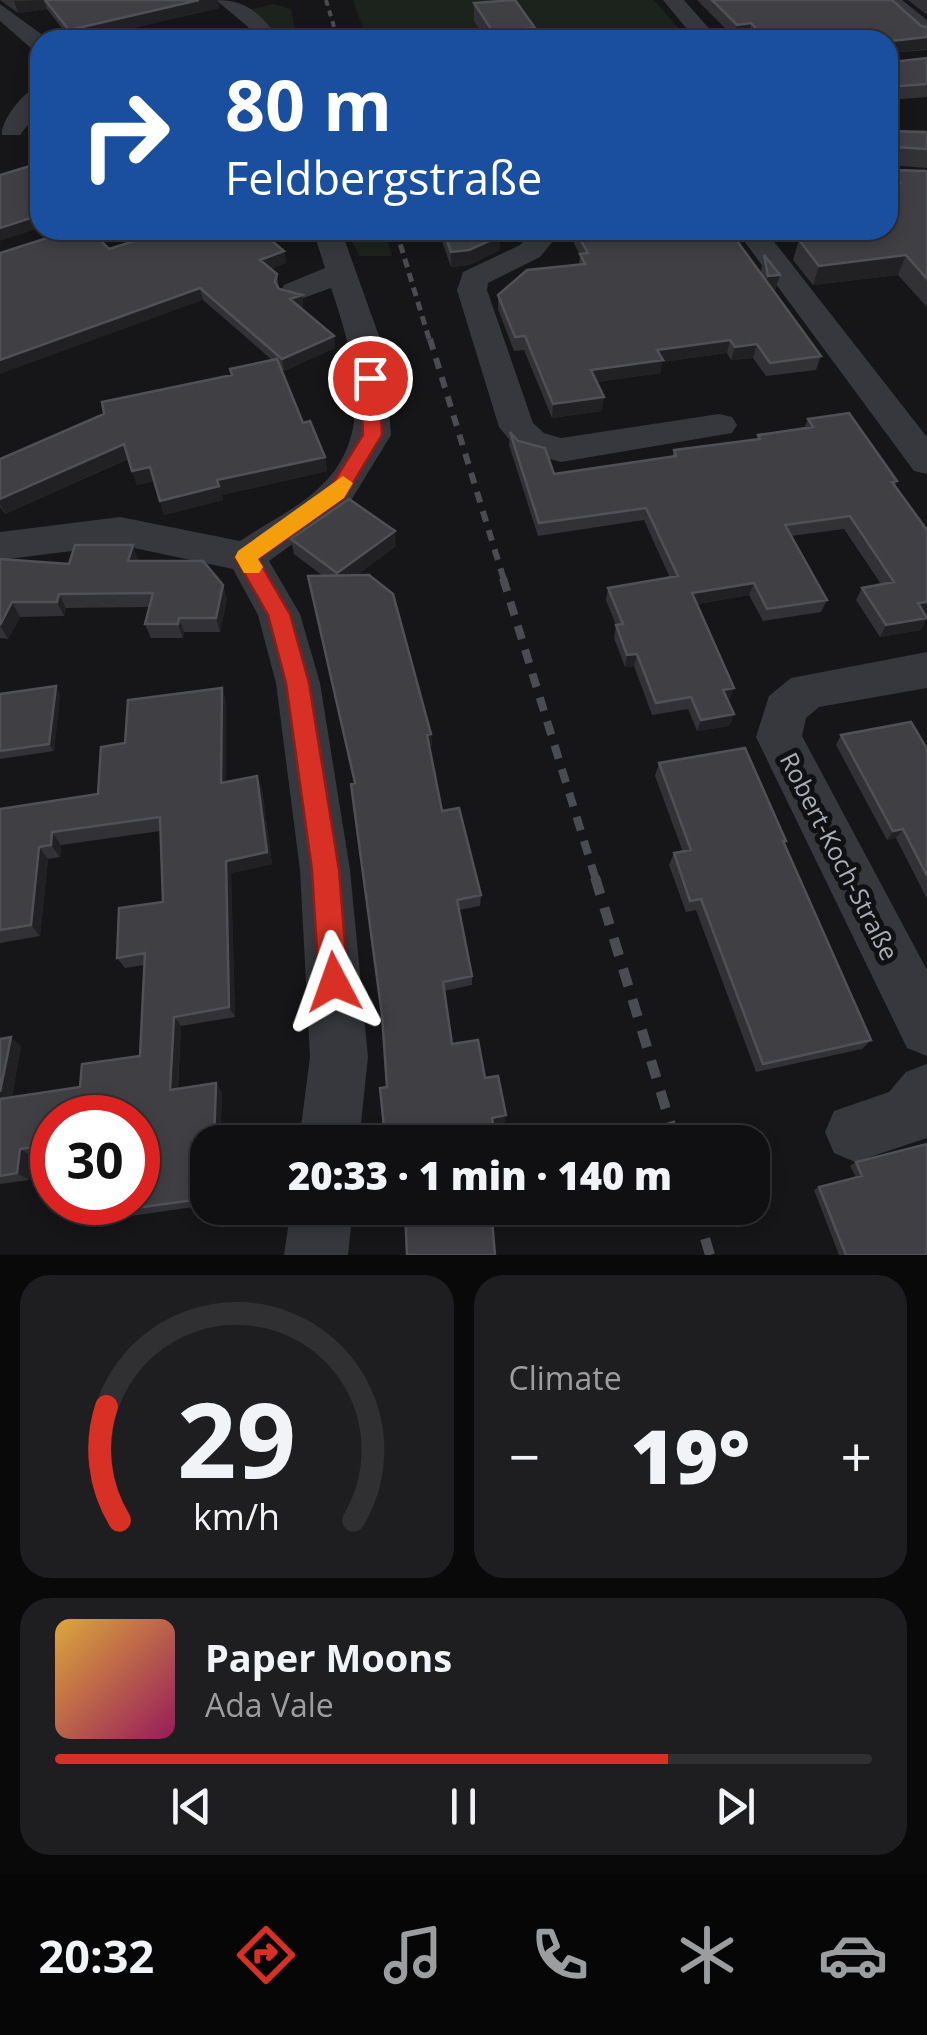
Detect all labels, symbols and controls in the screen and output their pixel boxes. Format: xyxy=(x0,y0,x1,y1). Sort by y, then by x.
text: 80 m xyxy=(225,56,392,152)
icon: right xyxy=(60,70,190,200)
text: Feldbergstraße xyxy=(225,147,542,208)
pin xyxy=(328,336,413,421)
icon: arrive xyxy=(343,351,398,406)
street label: Robert-Koch-Straße xyxy=(773,746,907,966)
position arrow xyxy=(282,930,386,1034)
speed limit sign: 30 xyxy=(30,1095,160,1225)
text: 20:33 · 1 min · 140 m xyxy=(288,1149,672,1201)
text: Climate xyxy=(509,1356,622,1399)
text: 29 xyxy=(177,1367,296,1508)
text: 19° xyxy=(630,1404,750,1506)
text: − xyxy=(509,1418,540,1493)
text: + xyxy=(841,1418,872,1493)
text: km/h xyxy=(193,1492,280,1540)
text: Paper Moons xyxy=(205,1631,452,1683)
text: Ada Vale xyxy=(205,1683,334,1726)
icon: previous xyxy=(164,1779,219,1834)
icon: pause xyxy=(436,1779,491,1834)
icon: next xyxy=(708,1779,763,1834)
icon: directions xyxy=(231,1920,301,1990)
icon: music xyxy=(378,1920,448,1990)
icon: phone xyxy=(525,1920,595,1990)
icon: climate xyxy=(672,1920,742,1990)
icon: car xyxy=(818,1920,888,1990)
text: 20:32 xyxy=(38,1925,154,1986)

